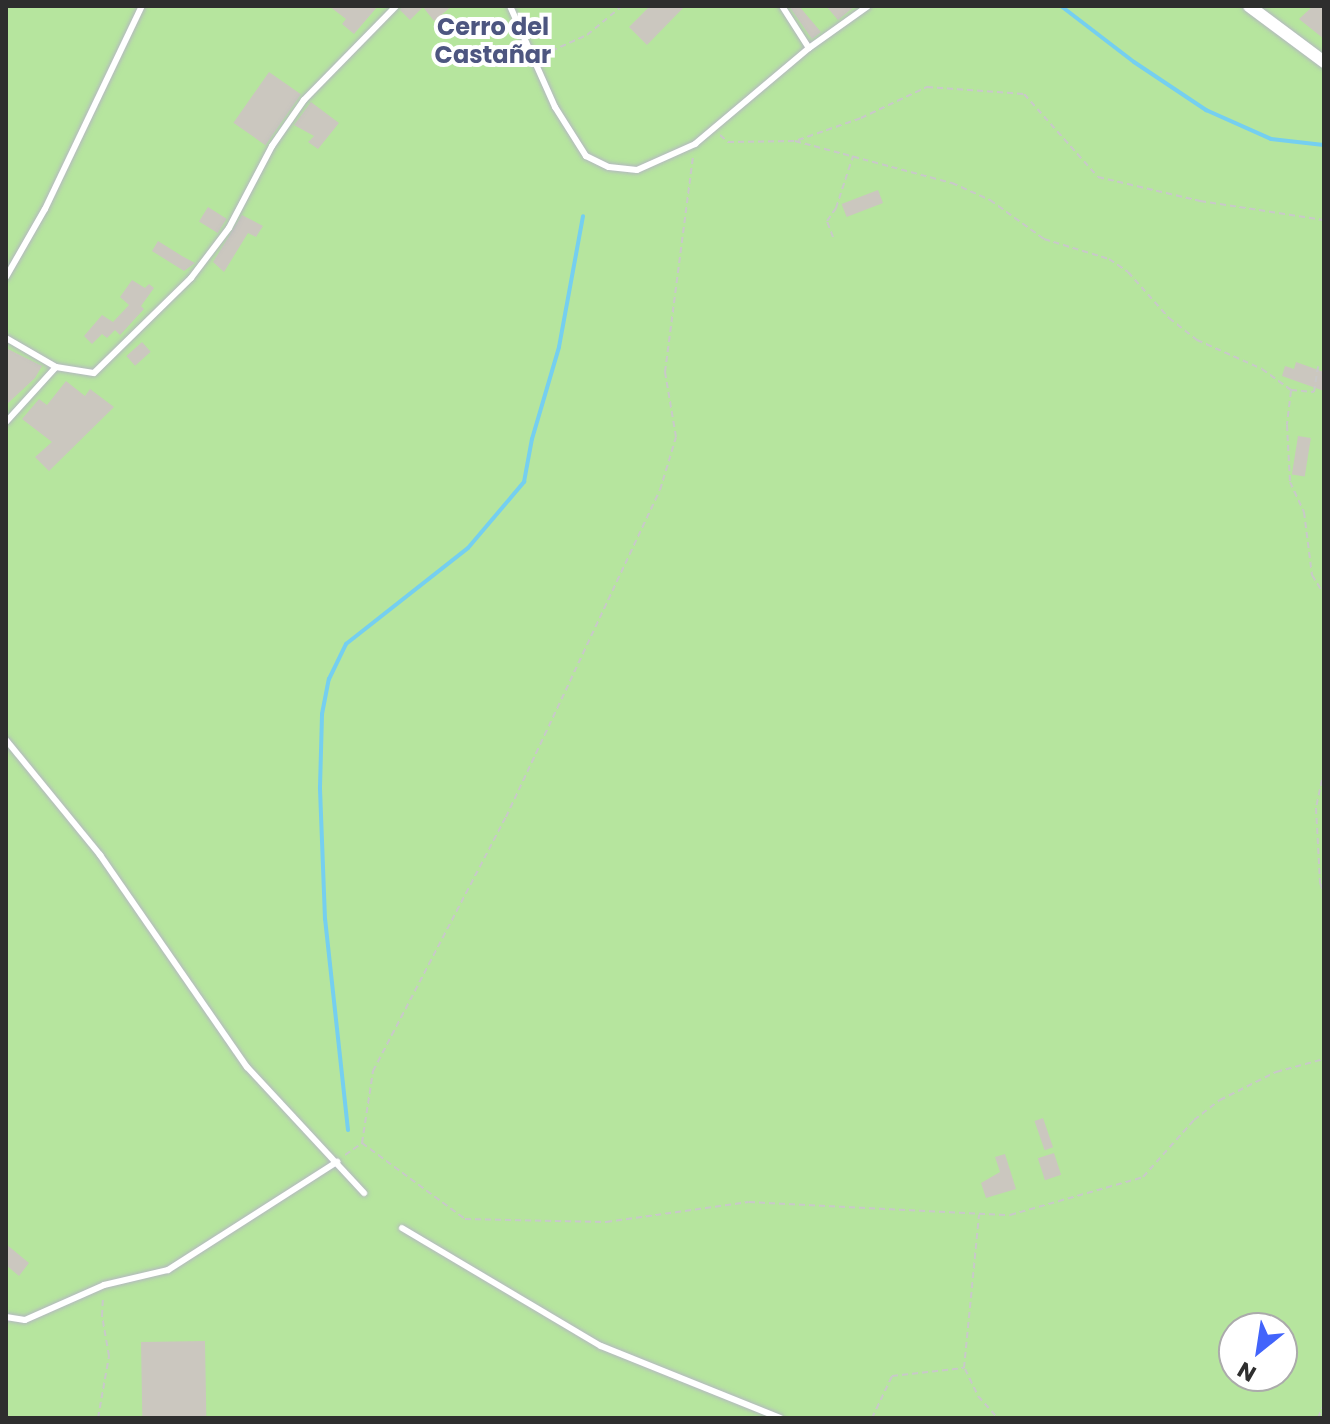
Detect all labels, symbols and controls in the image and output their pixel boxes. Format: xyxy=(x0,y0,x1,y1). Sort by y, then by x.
district label: Cerro del Castañar xyxy=(435,13,551,69)
north arrow xyxy=(1218,1312,1298,1392)
text: N xyxy=(1232,1354,1262,1389)

